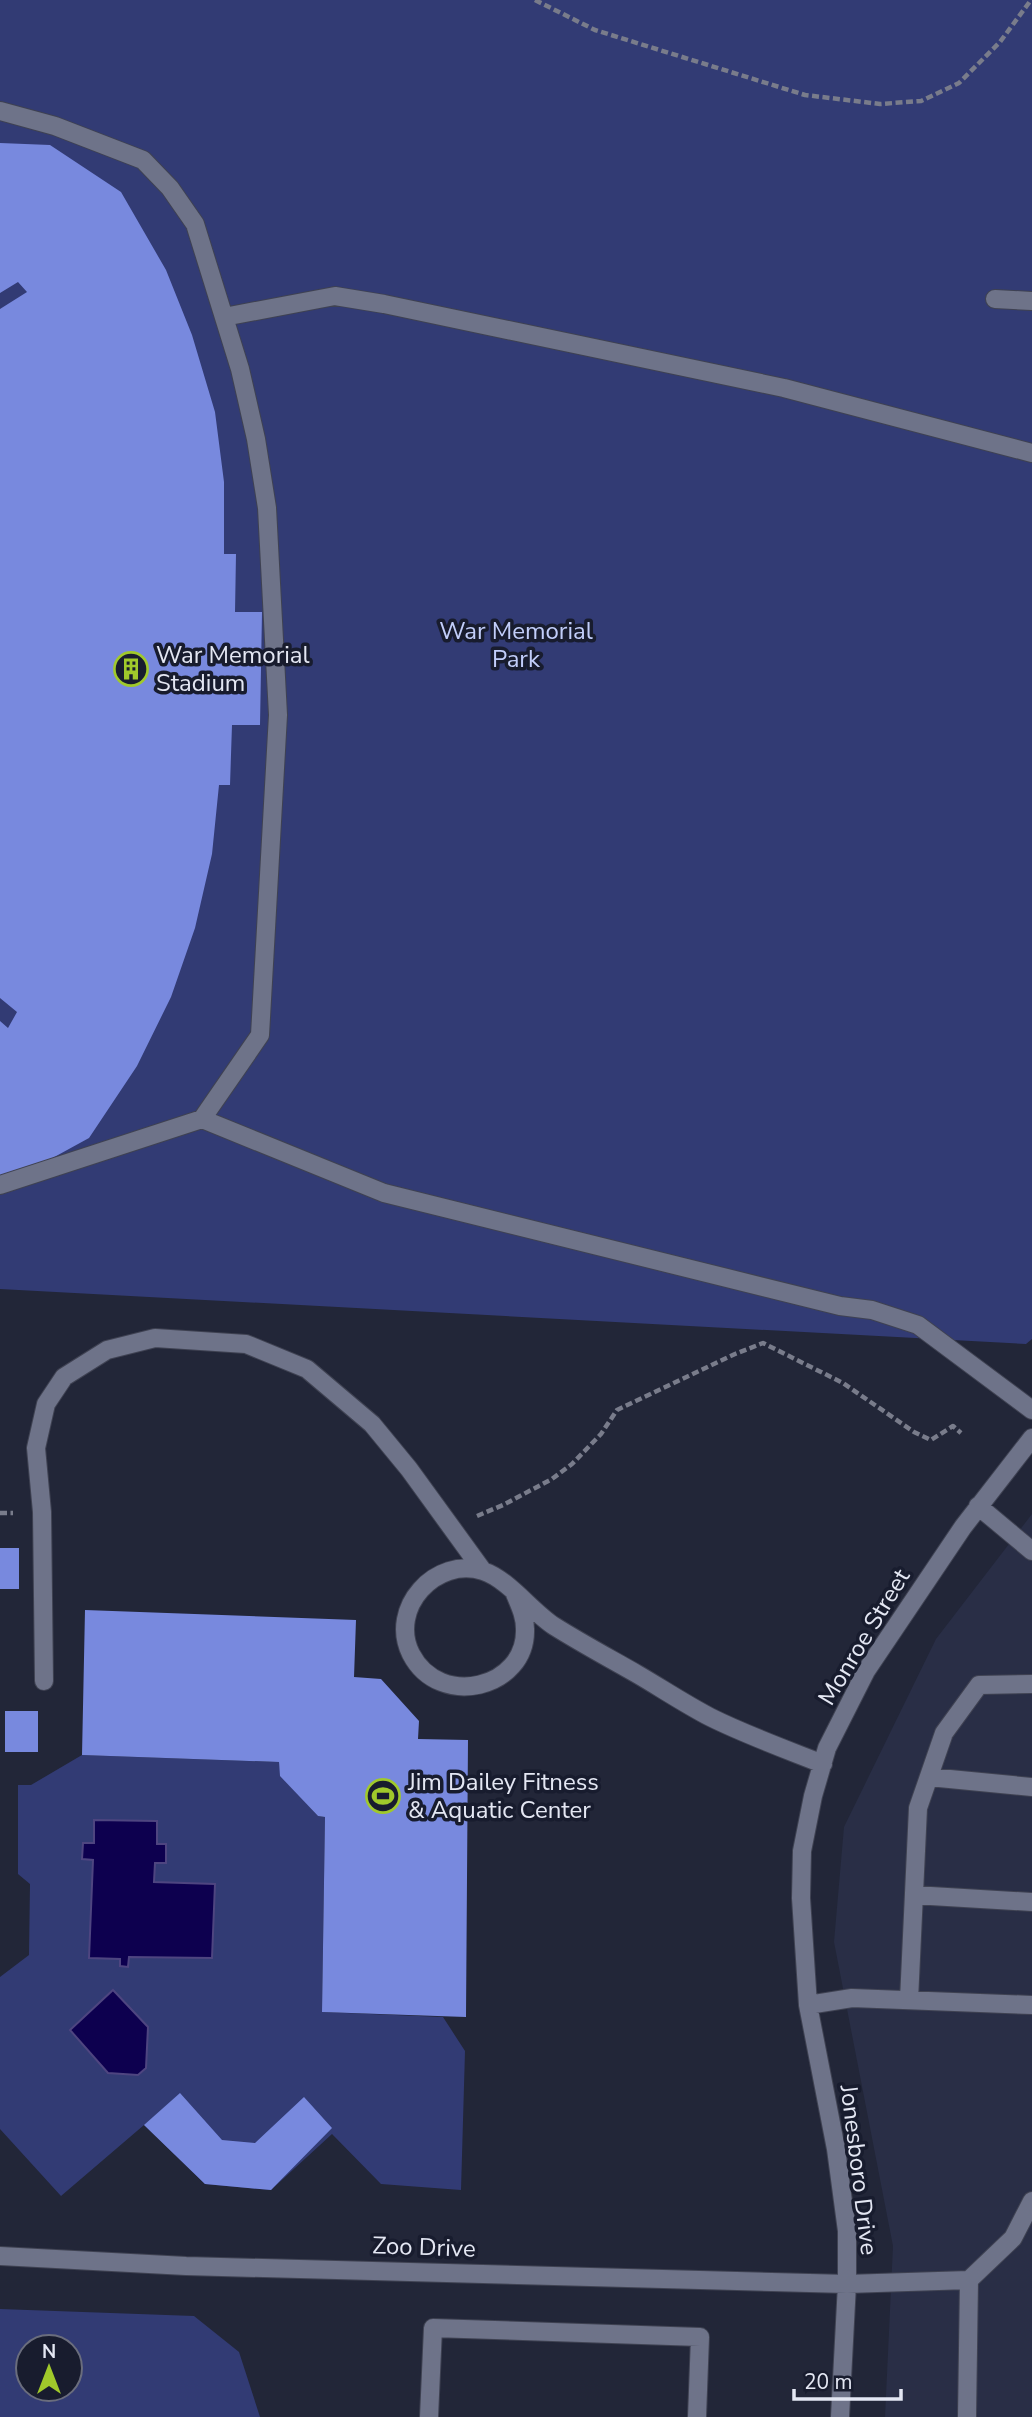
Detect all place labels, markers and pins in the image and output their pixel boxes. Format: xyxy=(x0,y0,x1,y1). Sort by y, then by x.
place label: War Memorial Stadium xyxy=(156,639,310,699)
building icon: War Memorial Stadium xyxy=(112,650,150,688)
place label: Jim Dailey Fitness & Aquatic Center xyxy=(407,1766,599,1826)
sports icon: Jim Dailey Fitness & Aquatic Center xyxy=(364,1777,402,1815)

